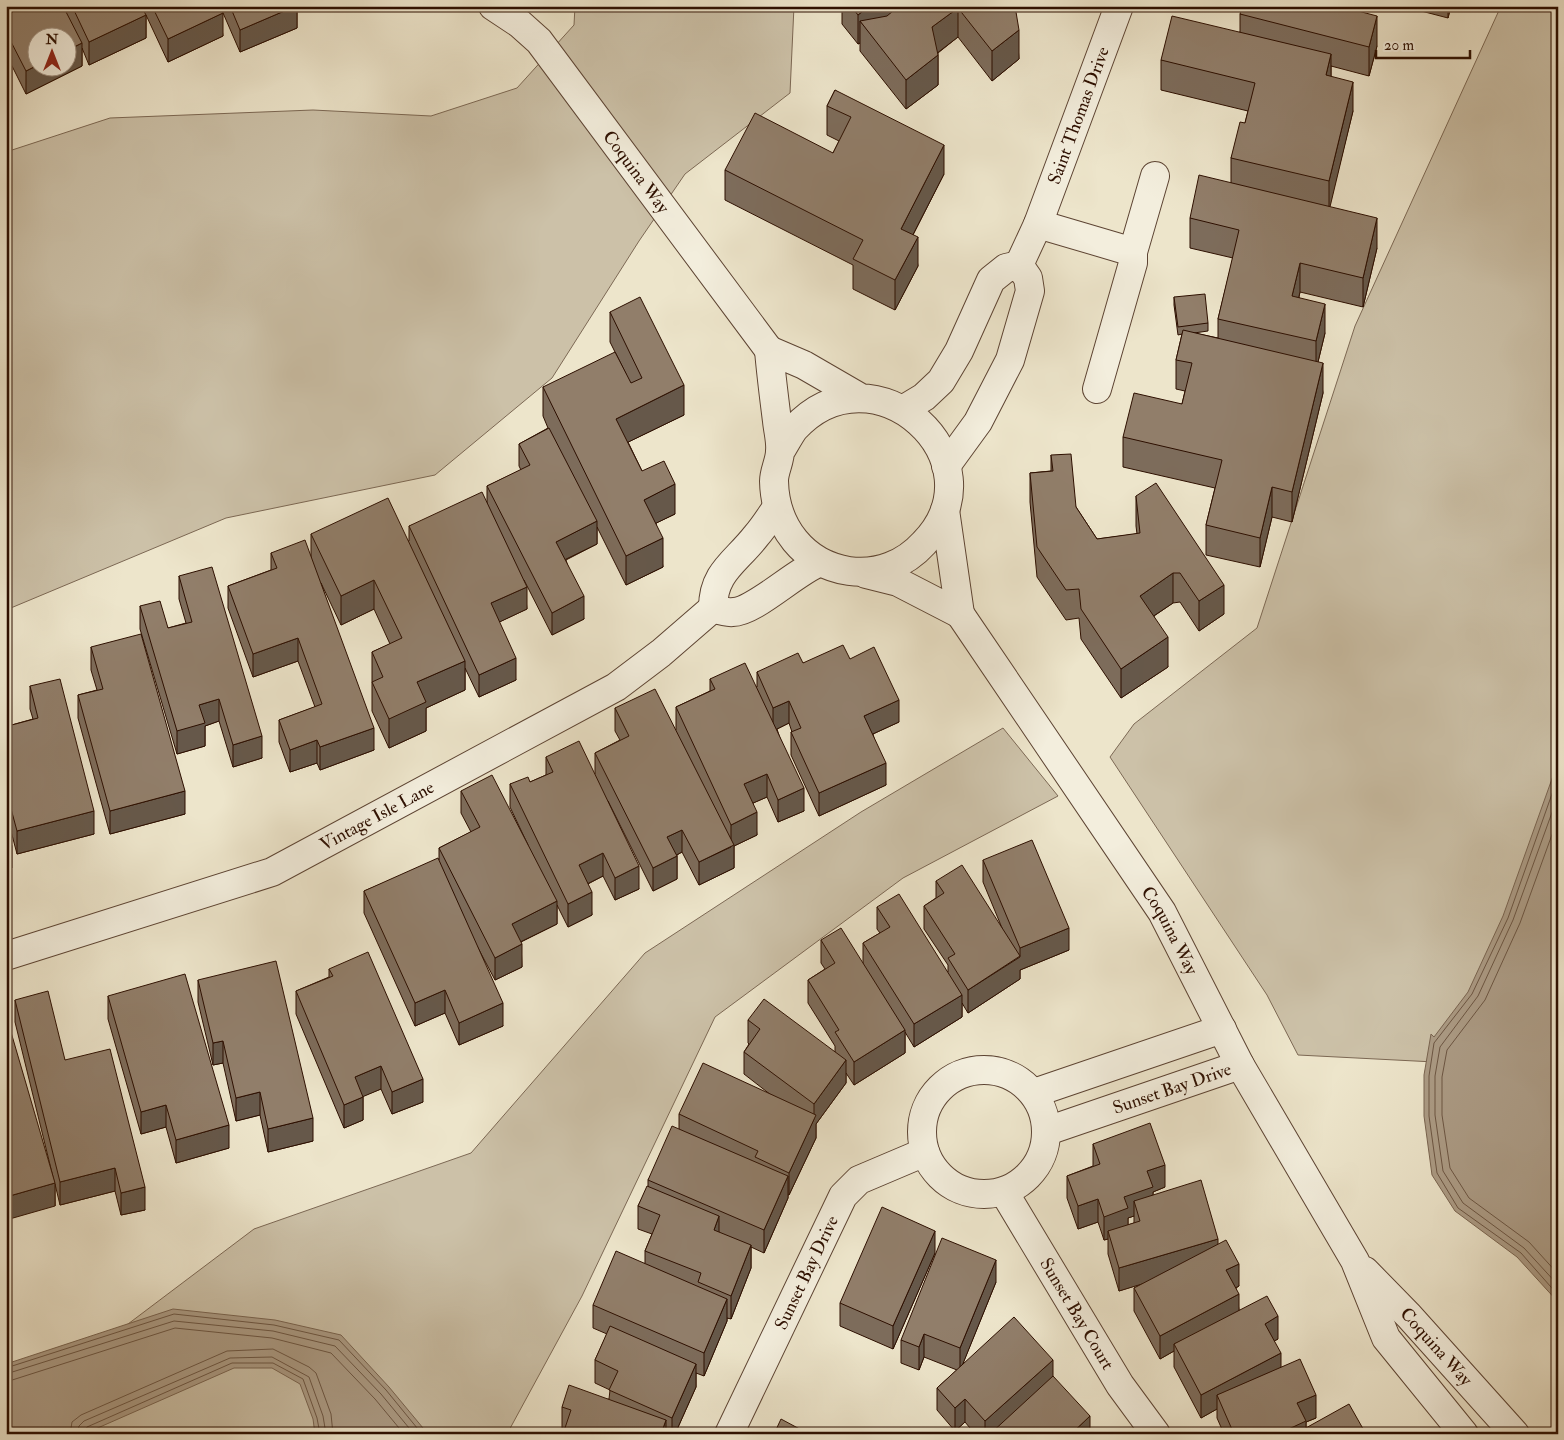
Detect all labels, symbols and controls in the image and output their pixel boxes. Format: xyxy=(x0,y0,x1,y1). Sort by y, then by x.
north arrow xyxy=(28,28,78,78)
scale bar xyxy=(1376,28,1470,60)
text: N xyxy=(45,31,59,48)
text: 20 m xyxy=(1384,36,1414,55)
street label: Saint Thomas Drive xyxy=(1042,43,1115,187)
street label: Coquina Way xyxy=(598,126,675,219)
street label: Vintage Isle Lane xyxy=(316,775,438,856)
street label: Coquina Way xyxy=(1136,882,1204,980)
street label: Sunset Bay Drive xyxy=(1110,1057,1235,1119)
street label: Sunset Bay Drive xyxy=(769,1211,844,1333)
street label: Sunset Bay Court xyxy=(1035,1254,1120,1374)
street label: Coquina Way xyxy=(1395,1302,1478,1391)

